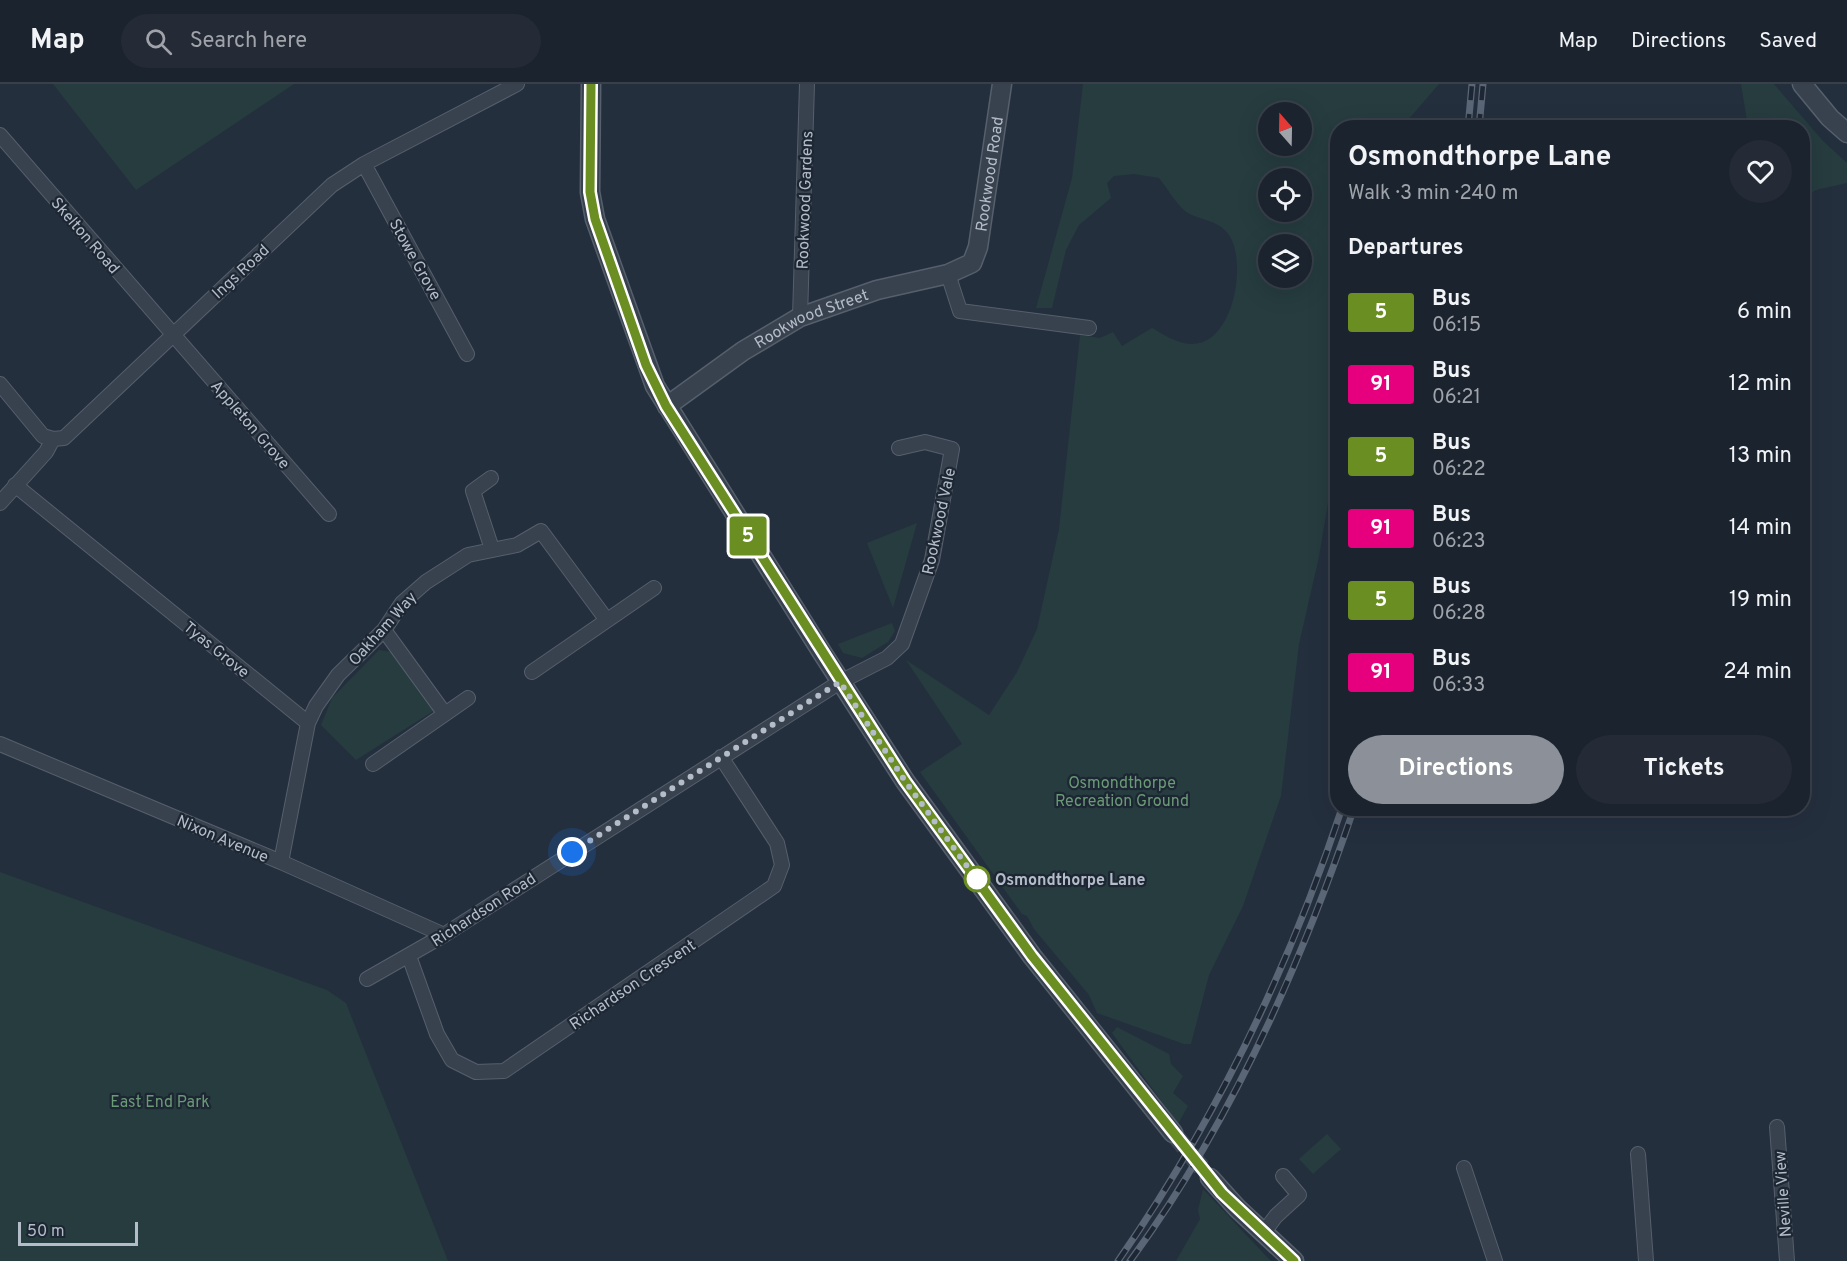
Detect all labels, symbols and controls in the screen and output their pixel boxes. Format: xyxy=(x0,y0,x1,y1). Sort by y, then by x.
search box xyxy=(121,14,541,68)
text: Map xyxy=(30,23,85,59)
icon: search xyxy=(142,25,175,58)
text: Search here xyxy=(190,28,307,55)
text: Map xyxy=(1558,28,1598,55)
text: Directions xyxy=(1631,28,1726,55)
text: Saved xyxy=(1759,28,1817,55)
north arrow xyxy=(1258,102,1312,156)
map controls xyxy=(1258,102,1312,288)
street label: Rookwood Road xyxy=(972,115,1009,233)
street label: Rookwood Gardens xyxy=(794,130,818,270)
text: Osmondthorpe Lane xyxy=(1348,140,1611,176)
button: heart xyxy=(1729,140,1792,203)
button: locate xyxy=(1258,168,1312,222)
text: Walk · 3 min · 240 m xyxy=(1348,181,1518,207)
street label: Skelton Road xyxy=(46,194,123,279)
street label: Stowe Grove xyxy=(384,216,445,304)
button: layers xyxy=(1258,234,1312,288)
text: Departures xyxy=(1348,235,1464,262)
street label: Ings Road xyxy=(209,241,274,304)
street label: Rookwood Street xyxy=(751,286,871,354)
text: Bus xyxy=(1432,286,1471,313)
text: 5 xyxy=(1375,299,1387,326)
text: 6 min xyxy=(1737,299,1792,326)
text: 06:15 xyxy=(1432,313,1481,339)
text: Bus xyxy=(1432,358,1471,385)
text: 91 xyxy=(1370,371,1392,398)
text: 12 min xyxy=(1729,371,1792,398)
street label: Appleton Grove xyxy=(205,377,294,474)
text: 06:21 xyxy=(1432,385,1481,411)
text: Bus xyxy=(1432,430,1471,457)
text: 5 xyxy=(1375,443,1387,470)
text: 13 min xyxy=(1729,443,1792,470)
text: 06:22 xyxy=(1432,457,1486,483)
street label: Rookwood Vale xyxy=(919,466,961,577)
text: Bus xyxy=(1432,502,1471,529)
text: 91 xyxy=(1370,515,1392,542)
text: 14 min xyxy=(1729,515,1792,542)
line badge: 5 xyxy=(728,516,768,556)
text: 5 xyxy=(742,523,754,550)
text: 06:23 xyxy=(1432,529,1486,555)
text: Bus xyxy=(1432,574,1471,601)
text: 5 xyxy=(1375,587,1387,614)
text: 19 min xyxy=(1729,587,1792,614)
street label: Oakham Way xyxy=(345,588,422,671)
text: 06:28 xyxy=(1432,601,1486,627)
street label: Tyas Grove xyxy=(179,618,253,683)
text: Bus xyxy=(1432,646,1471,673)
text: 91 xyxy=(1370,659,1392,686)
text: 24 min xyxy=(1723,659,1792,686)
text: 06:33 xyxy=(1432,673,1485,699)
button: Directions xyxy=(1348,735,1564,804)
button: Tickets xyxy=(1576,735,1792,804)
park label: Osmondthorpe Recreation Ground xyxy=(1055,774,1189,812)
street label: Nixon Avenue xyxy=(173,812,271,868)
your location xyxy=(557,837,587,867)
marker: Osmondthorpe Lane xyxy=(964,866,990,892)
street label: Richardson Road xyxy=(428,869,540,952)
place label: Osmondthorpe Lane xyxy=(995,871,1146,891)
street label: Richardson Crescent xyxy=(566,936,700,1035)
park label: East End Park xyxy=(110,1093,210,1113)
street label: Neville View xyxy=(1771,1150,1797,1238)
scale bar xyxy=(18,1219,138,1246)
text: 50 m xyxy=(27,1222,65,1242)

